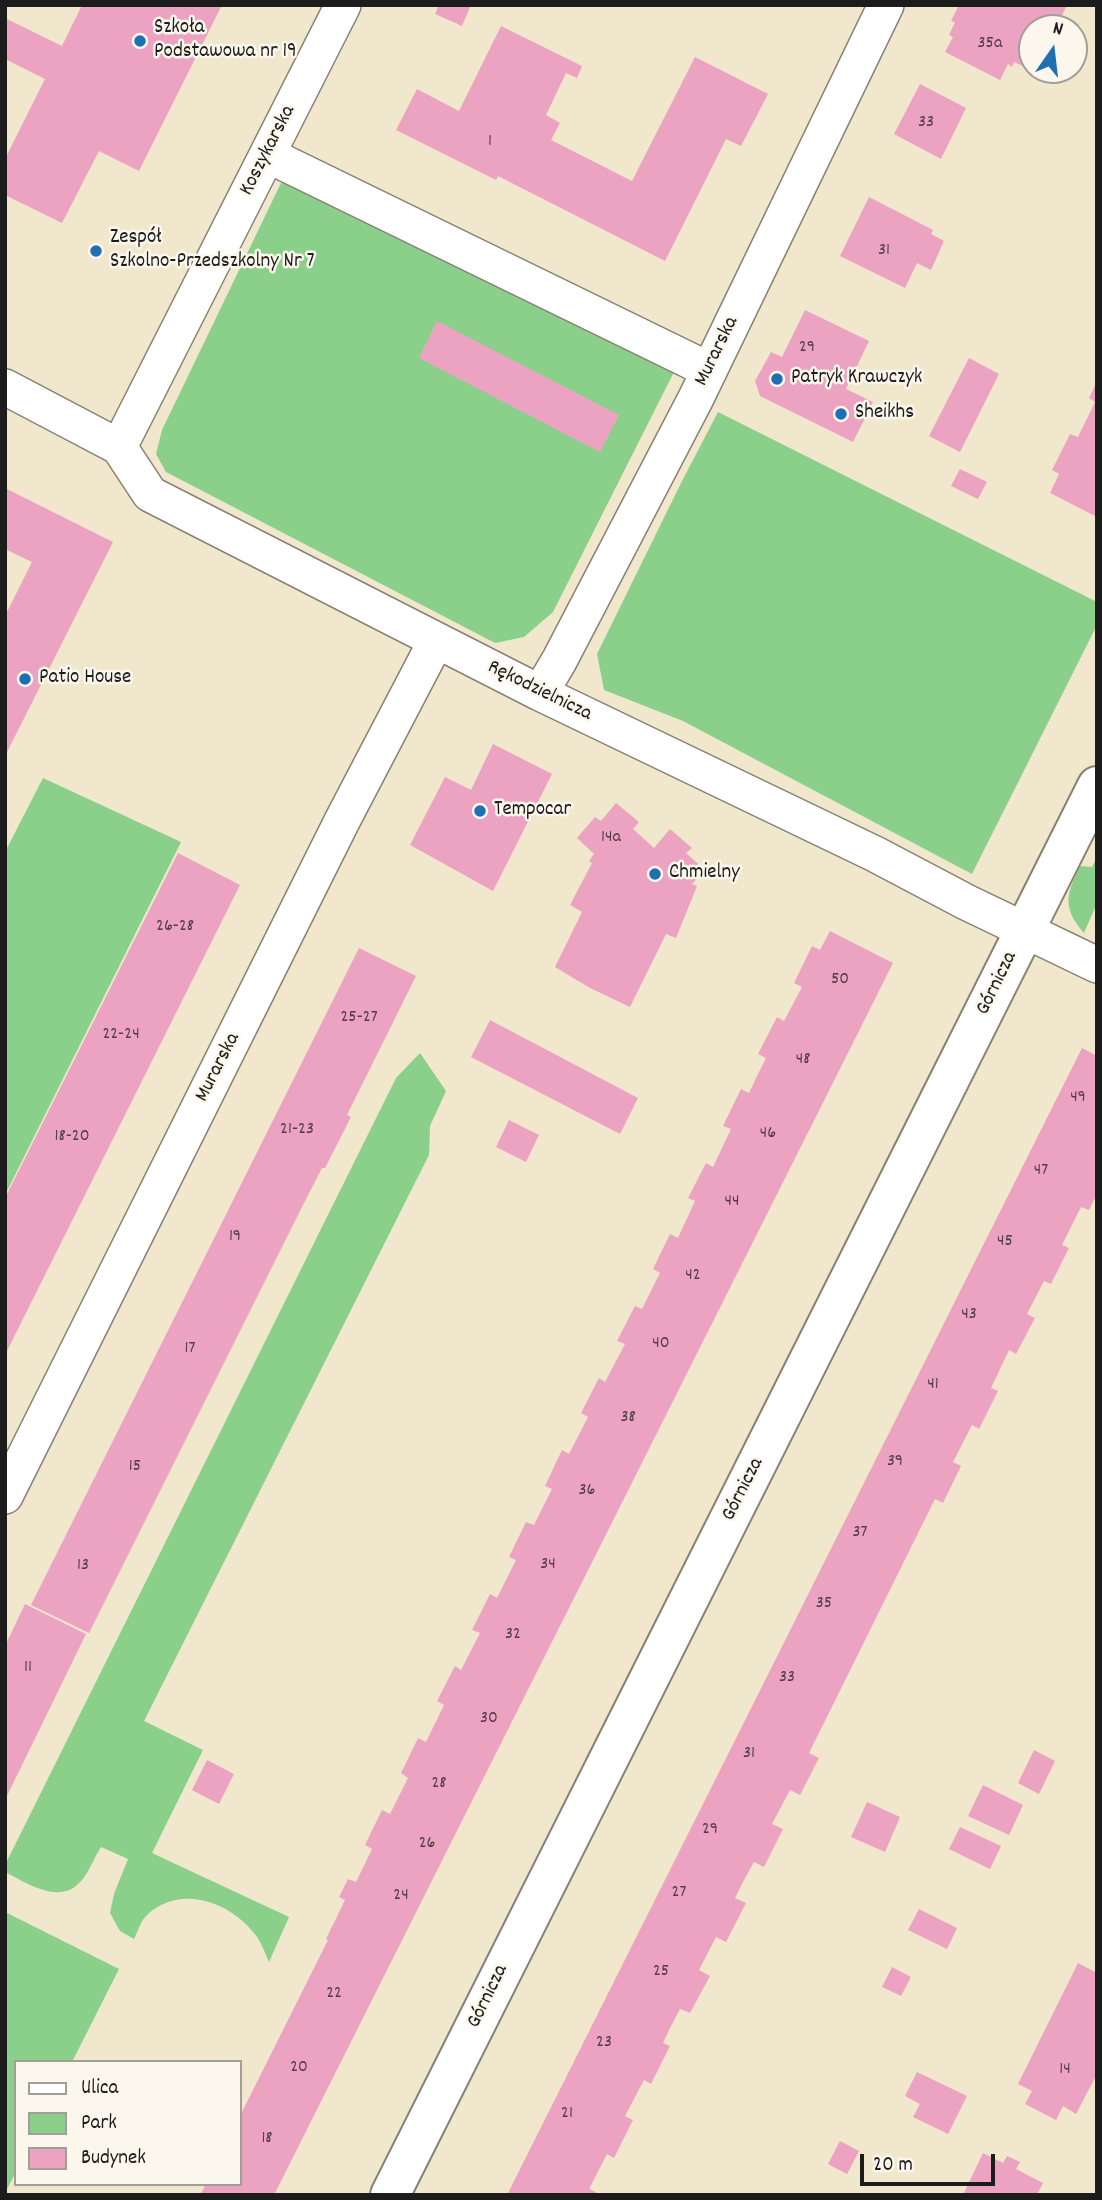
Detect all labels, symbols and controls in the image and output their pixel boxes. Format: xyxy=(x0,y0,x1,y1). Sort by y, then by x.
north arrow xyxy=(1018,14,1088,84)
place label: Szkoła Podstawowa nr 19 xyxy=(154,16,297,66)
text: N xyxy=(1050,16,1066,44)
marker: Szkoła Podstawowa nr 19 xyxy=(132,33,148,49)
house number: 35a xyxy=(978,34,1002,56)
street label: Koszykarska xyxy=(236,102,302,200)
house number: 33 xyxy=(918,113,934,135)
house number: 1 xyxy=(488,132,492,154)
place label: Zespół Szkolno-Przedszkolny Nr 7 xyxy=(110,226,315,276)
house number: 31 xyxy=(878,241,890,263)
marker: Zespół Szkolno-Przedszkolny Nr 7 xyxy=(88,243,104,259)
street label: Murarska xyxy=(690,313,746,391)
house number: 29 xyxy=(799,338,815,360)
place label: Patryk Krawczyk xyxy=(791,366,922,392)
marker: Patryk Krawczyk xyxy=(769,371,785,387)
place label: Sheikhs xyxy=(855,401,914,427)
marker: Sheikhs xyxy=(833,406,849,422)
street label: Rękodzielnicza xyxy=(483,656,595,728)
place label: Patio House xyxy=(39,666,131,692)
marker: Patio House xyxy=(17,671,33,687)
place label: Tempocar xyxy=(494,798,571,824)
marker: Tempocar xyxy=(472,803,488,819)
house number: 14a xyxy=(601,828,621,850)
place label: Chmielny xyxy=(669,861,740,887)
marker: Chmielny xyxy=(647,866,663,882)
house number: 26-28 xyxy=(156,917,194,939)
street label: Górnicza xyxy=(972,948,1024,1020)
house number: 50 xyxy=(831,970,849,992)
house number: 25-27 xyxy=(340,1008,378,1030)
house number: 22-24 xyxy=(102,1025,140,1047)
street label: Murarska xyxy=(191,1029,247,1107)
house number: 48 xyxy=(796,1050,810,1072)
house number: 49 xyxy=(1070,1088,1086,1110)
house number: 21-23 xyxy=(280,1120,314,1142)
house number: 46 xyxy=(760,1124,776,1146)
house number: 18-20 xyxy=(55,1127,89,1149)
house number: 47 xyxy=(1034,1161,1048,1183)
house number: 44 xyxy=(725,1192,739,1214)
house number: 19 xyxy=(229,1227,241,1249)
house number: 45 xyxy=(997,1232,1013,1254)
house number: 42 xyxy=(685,1266,701,1288)
house number: 43 xyxy=(961,1305,977,1327)
house number: 40 xyxy=(652,1334,670,1356)
house number: 17 xyxy=(185,1339,195,1361)
house number: 41 xyxy=(927,1375,939,1397)
house number: 38 xyxy=(620,1408,636,1430)
house number: 39 xyxy=(887,1452,903,1474)
street label: Górnicza xyxy=(717,1454,771,1526)
house number: 15 xyxy=(129,1457,141,1479)
house number: 36 xyxy=(579,1481,595,1503)
house number: 37 xyxy=(853,1523,867,1545)
house number: 34 xyxy=(540,1555,556,1577)
house number: 13 xyxy=(77,1556,89,1578)
house number: 35 xyxy=(816,1594,832,1616)
house number: 32 xyxy=(505,1625,521,1647)
house number: 11 xyxy=(24,1658,32,1680)
house number: 33 xyxy=(779,1668,795,1690)
house number: 30 xyxy=(480,1709,498,1731)
house number: 31 xyxy=(743,1744,755,1766)
house number: 28 xyxy=(431,1774,447,1796)
house number: 29 xyxy=(702,1820,718,1842)
house number: 26 xyxy=(419,1834,435,1856)
house number: 27 xyxy=(672,1883,686,1905)
house number: 24 xyxy=(393,1886,409,1908)
street label: Górnicza xyxy=(463,1961,515,2033)
house number: 25 xyxy=(653,1962,669,1984)
house number: 22 xyxy=(326,1984,342,2006)
house number: 23 xyxy=(596,2033,612,2055)
house number: 20 xyxy=(290,2058,308,2080)
legend xyxy=(14,2060,242,2186)
house number: 14 xyxy=(1059,2060,1071,2082)
text: Ulica xyxy=(81,2074,118,2104)
house number: 21 xyxy=(561,2104,573,2126)
text: Park xyxy=(81,2109,117,2139)
house number: 18 xyxy=(261,2129,273,2151)
scale bar xyxy=(864,2140,999,2184)
text: Budynek xyxy=(81,2144,146,2174)
text: 20 m xyxy=(873,2151,913,2181)

